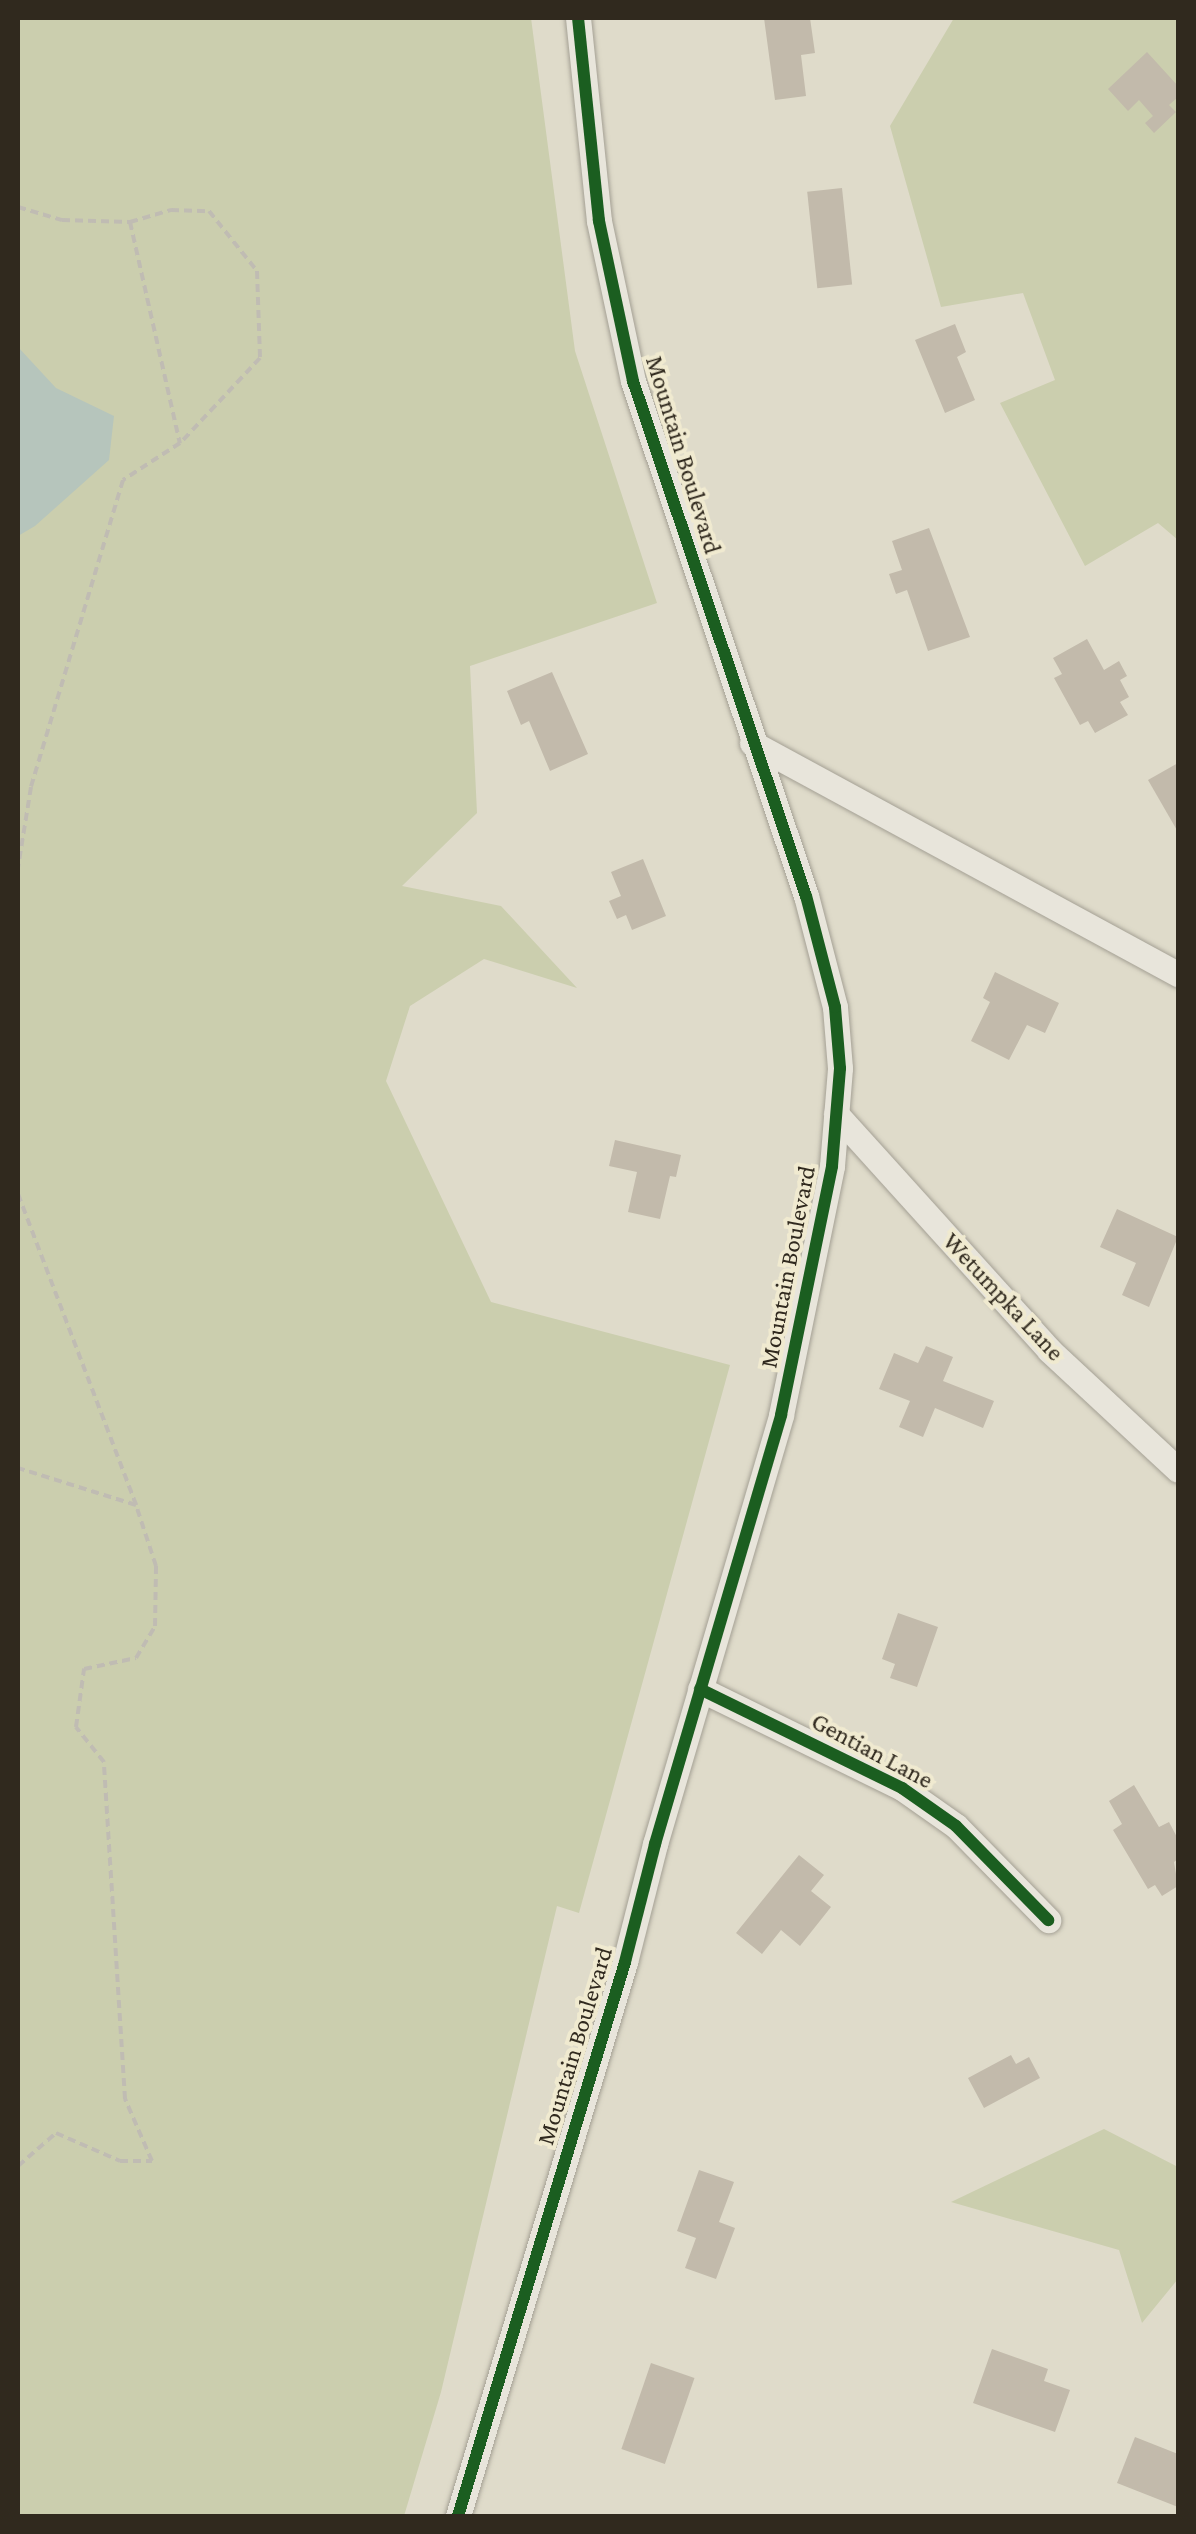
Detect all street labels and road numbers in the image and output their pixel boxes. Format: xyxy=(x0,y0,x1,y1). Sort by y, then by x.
street label: Mountain Boulevard xyxy=(639,352,727,558)
street label: Mountain Boulevard xyxy=(754,1163,822,1371)
street label: Wetumpka Lane xyxy=(936,1227,1070,1367)
street label: Gentian Lane xyxy=(806,1706,938,1796)
street label: Mountain Boulevard xyxy=(531,1943,619,2149)

